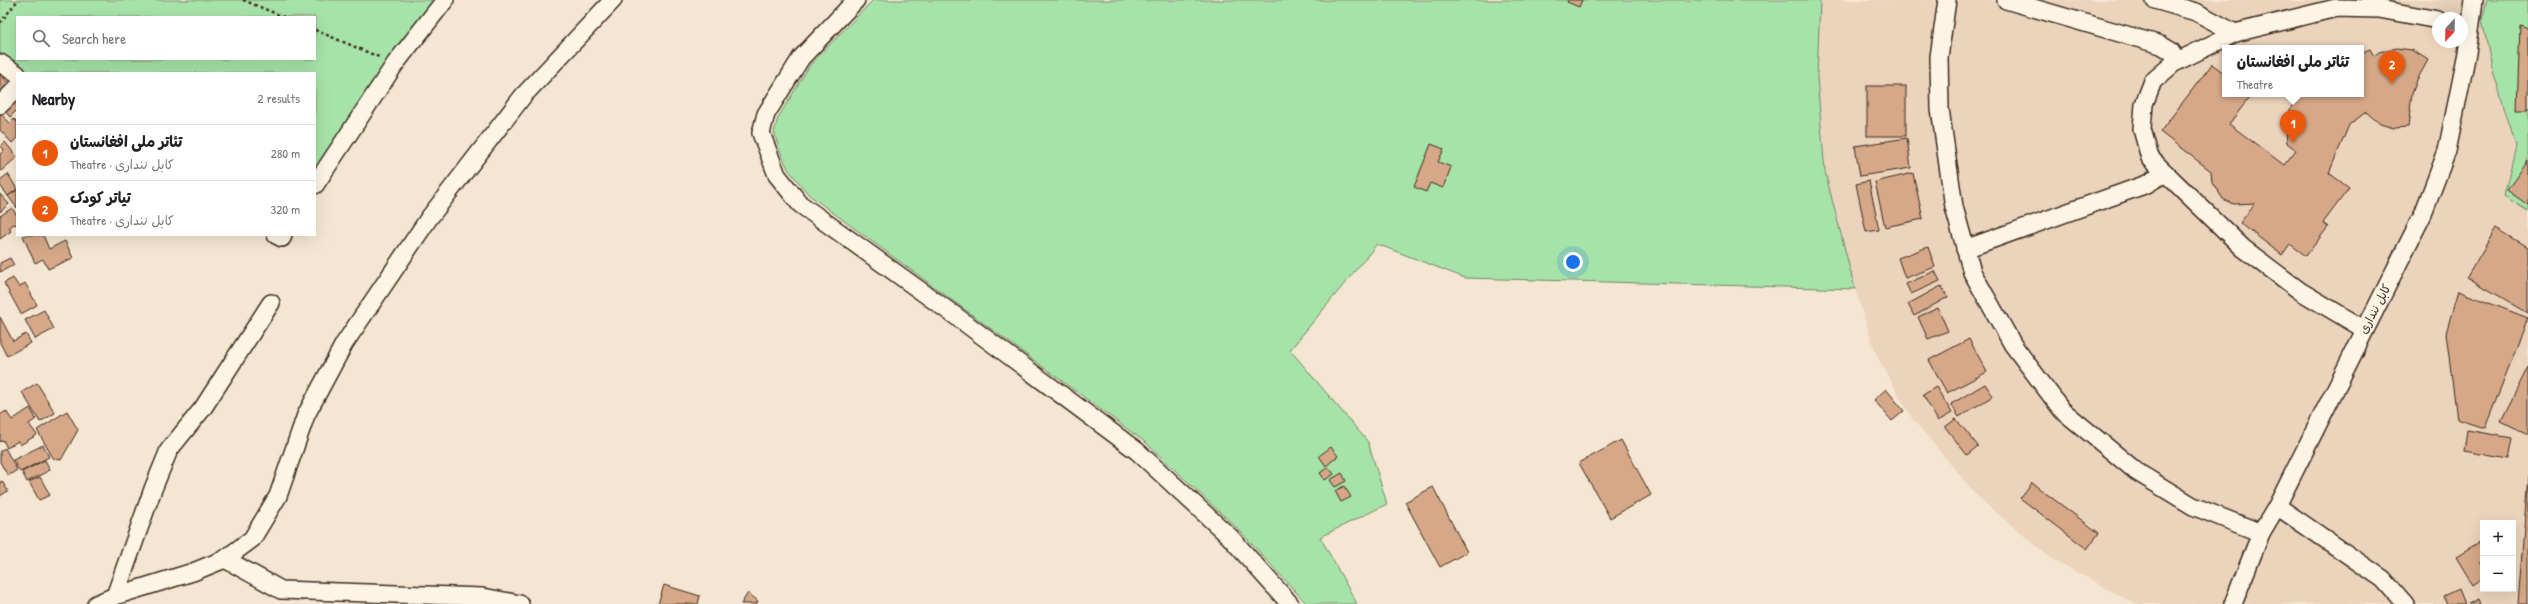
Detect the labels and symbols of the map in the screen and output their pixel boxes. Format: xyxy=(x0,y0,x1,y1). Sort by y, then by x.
north arrow xyxy=(2432,12,2468,48)
pin: 2 xyxy=(2379,51,2405,84)
pin: 1 xyxy=(2280,110,2306,143)
your location xyxy=(1563,252,1583,272)
street label: کابل ننداری xyxy=(2354,281,2395,337)

